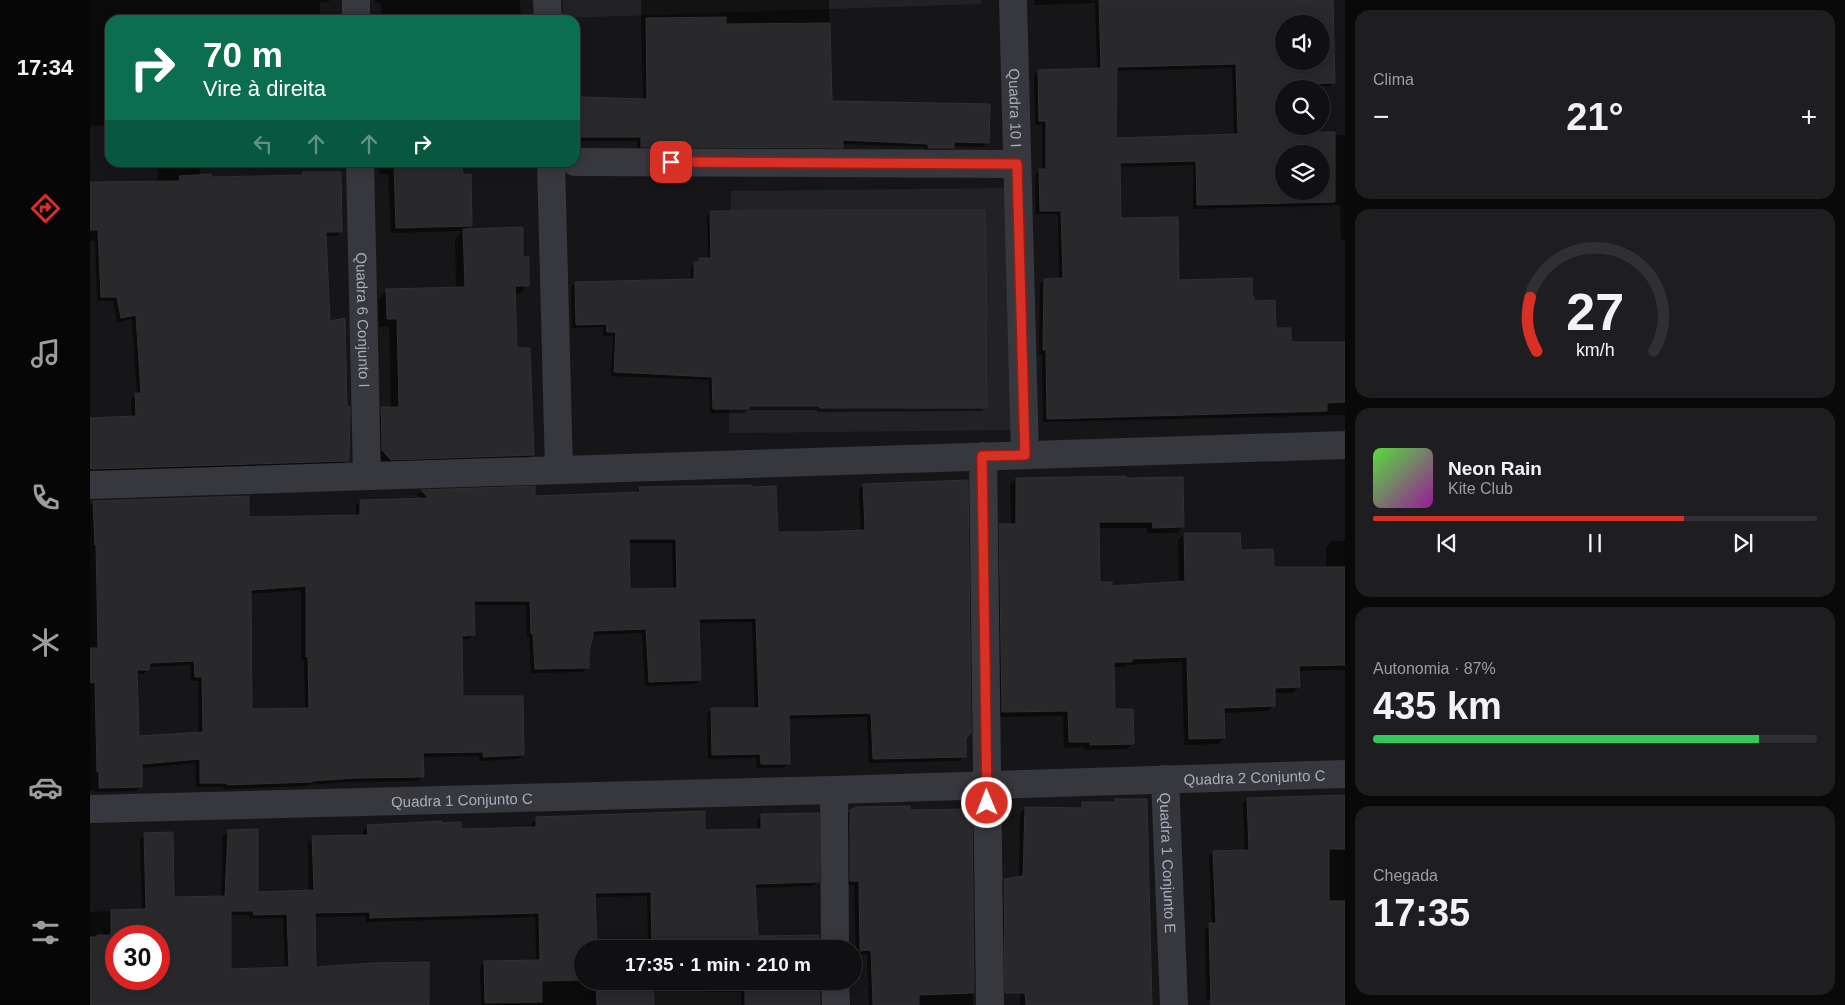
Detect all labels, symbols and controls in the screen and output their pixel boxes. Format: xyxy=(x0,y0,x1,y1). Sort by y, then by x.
map controls xyxy=(1275,15,1330,200)
button: sound xyxy=(1275,15,1330,70)
icon: right xyxy=(120,35,185,100)
text: 70 m xyxy=(203,35,283,74)
text: 17:34 xyxy=(17,55,73,80)
street label: Quadra 10 I xyxy=(1006,68,1025,148)
text: Clima xyxy=(1373,71,1414,88)
text: Vire à direita xyxy=(203,76,326,101)
button: search xyxy=(1275,80,1330,135)
text: 21° xyxy=(1566,96,1624,138)
text: − xyxy=(1373,101,1389,132)
text: + xyxy=(1801,101,1817,132)
icon: left xyxy=(249,130,277,158)
icon: ahead xyxy=(302,130,330,158)
icon: ahead xyxy=(355,130,383,158)
icon: right xyxy=(408,130,436,158)
pin xyxy=(650,141,692,183)
button: layers xyxy=(1275,145,1330,200)
icon: arrive xyxy=(657,148,685,176)
icon: directions xyxy=(28,191,63,226)
street label: Quadra 6 Conjunto I xyxy=(354,252,374,388)
text: 27 xyxy=(1566,283,1624,341)
icon: music xyxy=(28,336,63,371)
text: km/h xyxy=(1576,340,1614,360)
text: Neon Rain xyxy=(1448,458,1542,479)
icon: phone xyxy=(28,480,63,515)
text: Kite Club xyxy=(1448,480,1513,497)
icon: previous xyxy=(1433,529,1461,557)
icon: pause xyxy=(1581,529,1609,557)
icon: next xyxy=(1729,529,1757,557)
icon: climate xyxy=(28,625,63,660)
text: Autonomia · 87% xyxy=(1373,660,1496,677)
text: 435 km xyxy=(1373,685,1502,727)
street label: Quadra 2 Conjunto C xyxy=(1183,766,1326,788)
icon: car xyxy=(28,770,63,805)
position arrow xyxy=(960,776,1012,828)
street label: Quadra 1 Conjunto C xyxy=(391,789,533,810)
street label: Quadra 1 Conjunto E xyxy=(1157,792,1180,934)
text: Chegada xyxy=(1373,867,1438,884)
text: 17:35 xyxy=(1373,892,1470,934)
icon: filters xyxy=(28,915,63,950)
speed limit sign: 30 xyxy=(105,925,170,990)
text: 17:35 · 1 min · 210 m xyxy=(625,954,811,975)

